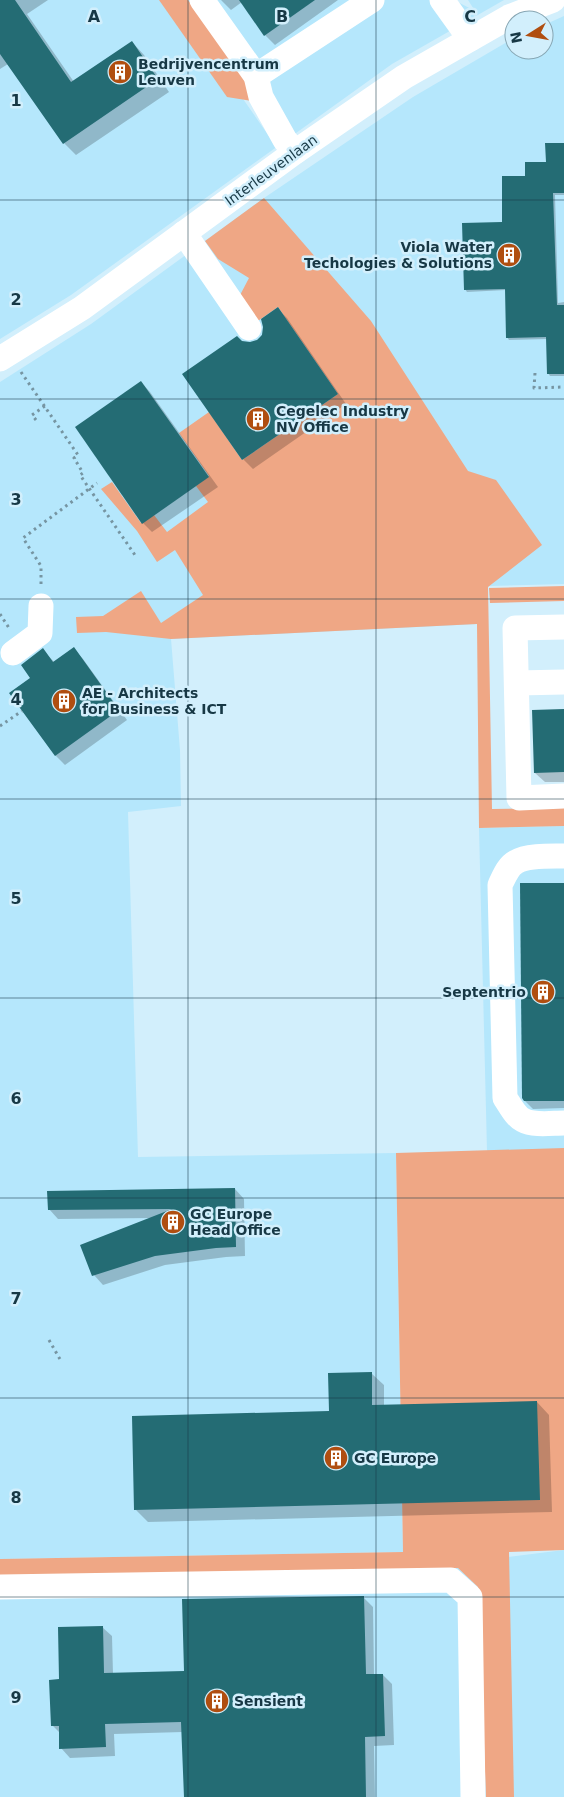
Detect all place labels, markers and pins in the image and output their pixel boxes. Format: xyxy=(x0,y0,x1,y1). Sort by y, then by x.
place label: Bedrijvencentrum Leuven xyxy=(138,56,279,88)
building icon: Bedrijvencentrum Leuven xyxy=(107,59,133,85)
place label: Viola Water Techologies & Solutions xyxy=(304,239,492,271)
building icon: Viola Water Techologies & Solutions xyxy=(496,242,522,268)
place label: Cegelec Industry NV Office xyxy=(276,403,409,435)
building icon: Cegelec Industry NV Office xyxy=(245,406,271,432)
place label: AE - Architects for Business & ICT xyxy=(82,685,227,717)
building icon: AE - Architects for Business & ICT xyxy=(51,688,77,714)
building icon: Septentrio xyxy=(530,979,556,1005)
place label: Septentrio xyxy=(442,984,526,1000)
place label: GC Europe Head Office xyxy=(190,1206,281,1238)
building icon: GC Europe Head Office xyxy=(160,1209,186,1235)
building icon: GC Europe xyxy=(323,1445,349,1471)
place label: GC Europe xyxy=(354,1450,436,1466)
building icon: Sensient xyxy=(204,1688,230,1714)
place label: Sensient xyxy=(234,1693,303,1709)

